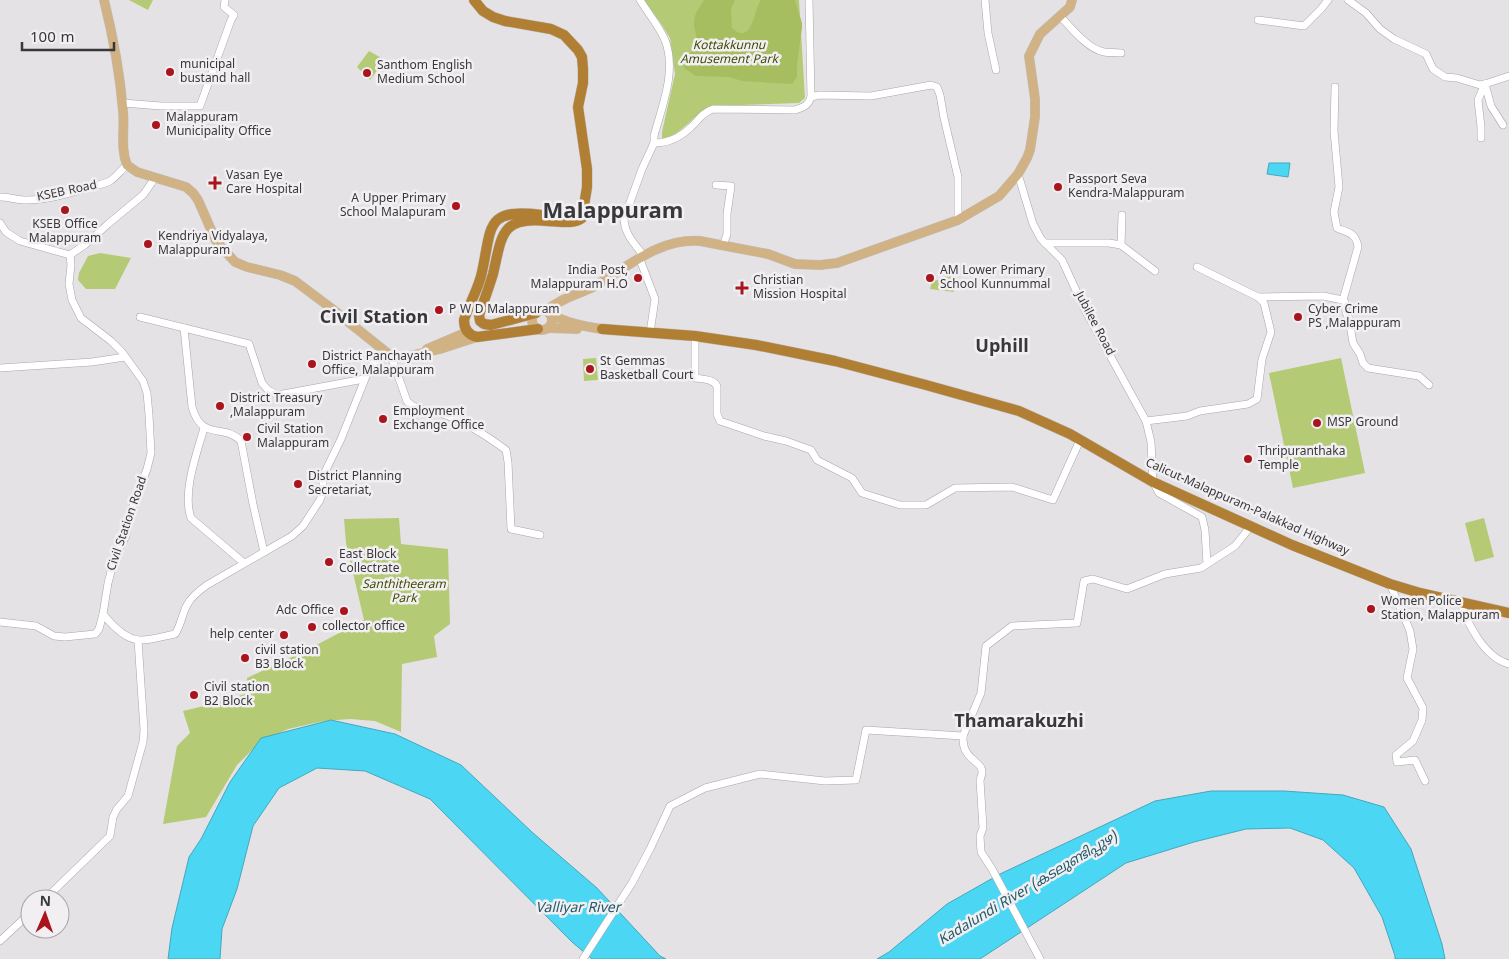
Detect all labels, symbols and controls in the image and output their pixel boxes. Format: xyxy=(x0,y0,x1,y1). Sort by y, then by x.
scale bar xyxy=(22,20,115,52)
text: 100 m xyxy=(30,29,74,48)
park label: Kottakkunnu Amusement Park xyxy=(680,39,779,68)
place label: municipal bustand hall xyxy=(180,58,250,87)
place label: Santhom English Medium School xyxy=(377,59,473,88)
marker: municipal bustand hall xyxy=(164,66,176,78)
marker: Santhom English Medium School xyxy=(361,67,373,79)
place label: Malappuram Municipality Office xyxy=(166,111,272,140)
marker: Malappuram Municipality Office xyxy=(150,119,162,131)
place label: Vasan Eye Care Hospital xyxy=(226,169,302,198)
place label: Passport Seva Kendra-Malappuram xyxy=(1068,173,1185,202)
marker: Vasan Eye Care Hospital xyxy=(208,176,222,190)
street label: KSEB Road xyxy=(36,178,98,206)
marker: Passport Seva Kendra-Malappuram xyxy=(1052,181,1064,193)
place label: A Upper Primary School Malapuram xyxy=(340,192,447,221)
district label: Malappuram xyxy=(543,199,683,226)
marker: A Upper Primary School Malapuram xyxy=(450,200,462,212)
marker: KSEB Office Malappuram xyxy=(59,204,71,216)
place label: KSEB Office Malappuram xyxy=(29,218,101,247)
place label: Kendriya Vidyalaya, Malappuram xyxy=(158,230,268,259)
marker: Kendriya Vidyalaya, Malappuram xyxy=(142,238,154,250)
place label: India Post, Malappuram H.O xyxy=(531,264,628,293)
place label: AM Lower Primary School Kunnummal xyxy=(940,264,1050,293)
marker: India Post, Malappuram H.O xyxy=(632,272,644,284)
marker: AM Lower Primary School Kunnummal xyxy=(924,272,936,284)
place label: Christian Mission Hospital xyxy=(753,274,847,303)
marker: Christian Mission Hospital xyxy=(735,281,749,295)
street label: Jubilee Road xyxy=(1070,289,1117,359)
place label: P W D Malappuram xyxy=(449,303,560,318)
place label: Cyber Crime PS ,Malappuram xyxy=(1308,303,1401,332)
marker: P W D Malappuram xyxy=(433,304,445,316)
district label: Civil Station xyxy=(320,307,428,330)
marker: Cyber Crime PS ,Malappuram xyxy=(1292,311,1304,323)
district label: Uphill xyxy=(975,336,1029,359)
place label: District Panchayath Office, Malappuram xyxy=(322,350,434,379)
place label: St Gemmas Basketball Court xyxy=(600,355,694,384)
marker: District Panchayath Office, Malappuram xyxy=(306,358,318,370)
marker: St Gemmas Basketball Court xyxy=(584,363,596,375)
place label: District Treasury ,Malappuram xyxy=(230,392,323,421)
marker: District Treasury ,Malappuram xyxy=(214,400,226,412)
place label: Employment Exchange Office xyxy=(393,405,484,434)
marker: Employment Exchange Office xyxy=(377,413,389,425)
place label: MSP Ground xyxy=(1327,416,1398,431)
marker: MSP Ground xyxy=(1311,417,1323,429)
place label: Civil Station Malappuram xyxy=(257,423,329,452)
marker: Civil Station Malappuram xyxy=(241,431,253,443)
place label: Thripuranthaka Temple xyxy=(1258,445,1345,474)
marker: Thripuranthaka Temple xyxy=(1242,453,1254,465)
street label: Calicut-Malappuram-Palakkad Highway xyxy=(1143,456,1352,560)
place label: District Planning Secretariat, xyxy=(308,470,402,499)
street label: Civil Station Road xyxy=(105,475,151,573)
marker: District Planning Secretariat, xyxy=(292,478,304,490)
place label: East Block Collectrate xyxy=(339,548,400,577)
marker: East Block Collectrate xyxy=(323,556,335,568)
park label: Santhitheeram Park xyxy=(362,578,447,607)
place label: Women Police Station, Malappuram xyxy=(1381,595,1500,624)
marker: Women Police Station, Malappuram xyxy=(1365,603,1377,615)
place label: Adc Office xyxy=(276,604,334,619)
marker: Adc Office xyxy=(338,605,350,617)
place label: collector office xyxy=(322,620,405,635)
marker: collector office xyxy=(306,621,318,633)
place label: help center xyxy=(210,628,274,643)
marker: help center xyxy=(278,629,290,641)
place label: civil station B3 Block xyxy=(255,644,319,673)
marker: civil station B3 Block xyxy=(239,652,251,664)
place label: Civil station B2 Block xyxy=(204,681,270,710)
marker: Civil station B2 Block xyxy=(188,689,200,701)
district label: Thamarakuzhi xyxy=(954,711,1084,734)
water label: Kadalundi River (കടലുണ്ടിപ്പുഴ) xyxy=(935,828,1122,949)
north arrow xyxy=(20,889,70,939)
text: N xyxy=(39,894,51,911)
water label: Valliyar River xyxy=(535,900,623,917)

